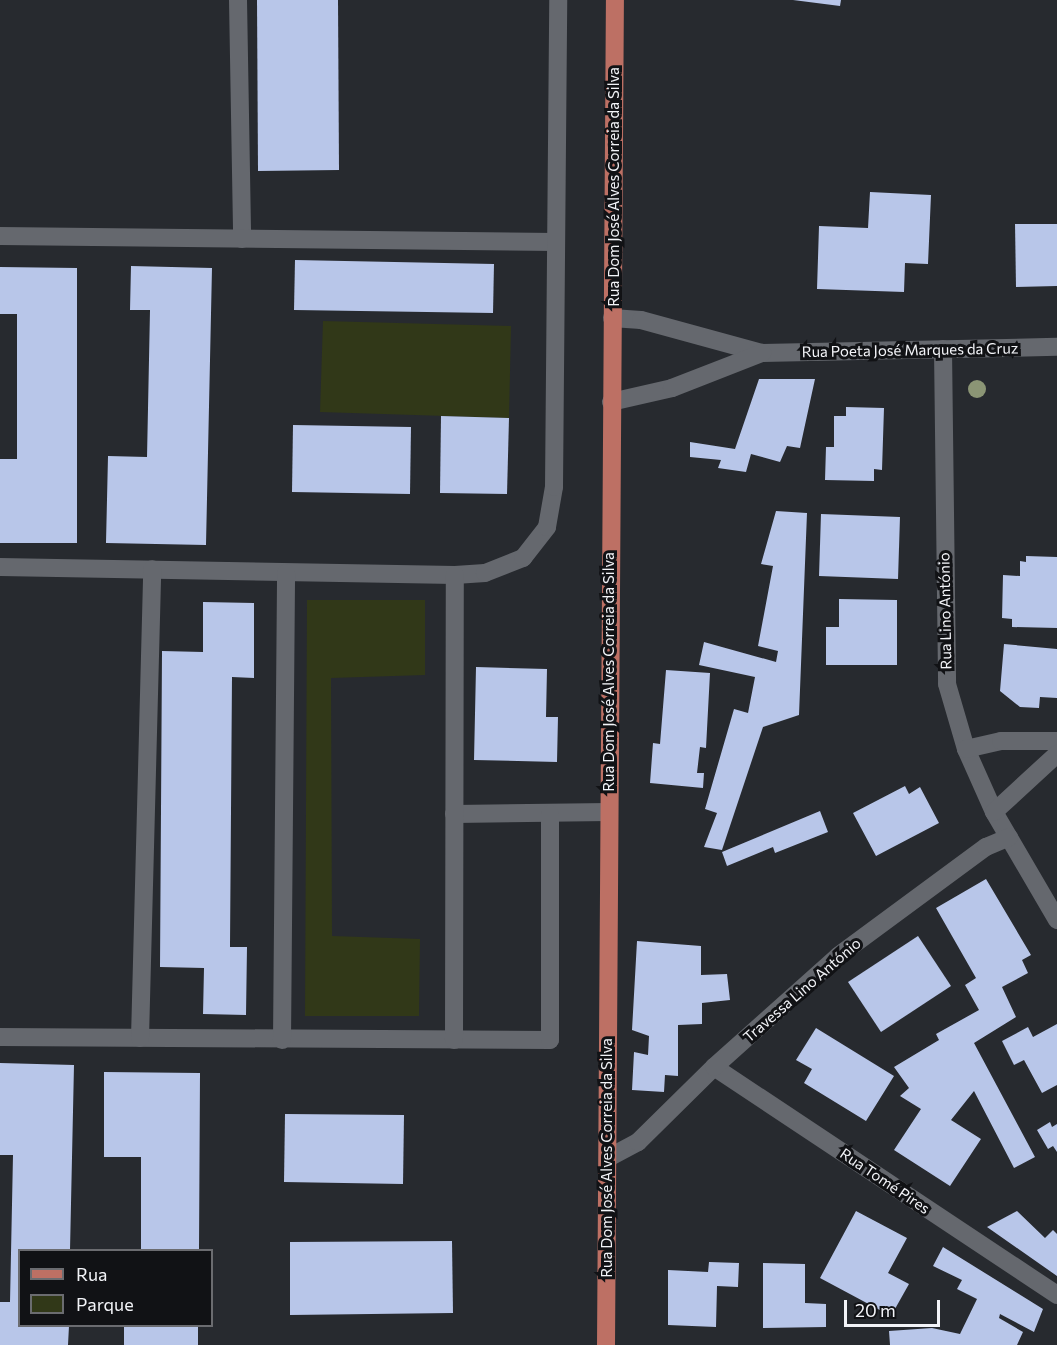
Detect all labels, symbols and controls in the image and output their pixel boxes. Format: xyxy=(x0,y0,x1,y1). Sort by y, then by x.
street label: Rua Dom José Alves Correia da Silva xyxy=(605,67,623,307)
street label: Rua Poeta José Marques da Cruz xyxy=(802,339,1018,361)
street label: Rua Dom José Alves Correia da Silva xyxy=(600,552,618,792)
street label: Rua Lino António xyxy=(935,552,955,670)
street label: Travessa Lino António xyxy=(740,934,864,1046)
street label: Rua Dom José Alves Correia da Silva xyxy=(598,1038,616,1278)
street label: Rua Tomé Pires xyxy=(837,1144,933,1218)
legend xyxy=(18,1249,213,1327)
text: Rua xyxy=(76,1263,107,1285)
scale bar xyxy=(847,1288,943,1326)
text: Parque xyxy=(76,1293,134,1315)
text: 20 m xyxy=(855,1299,896,1321)

